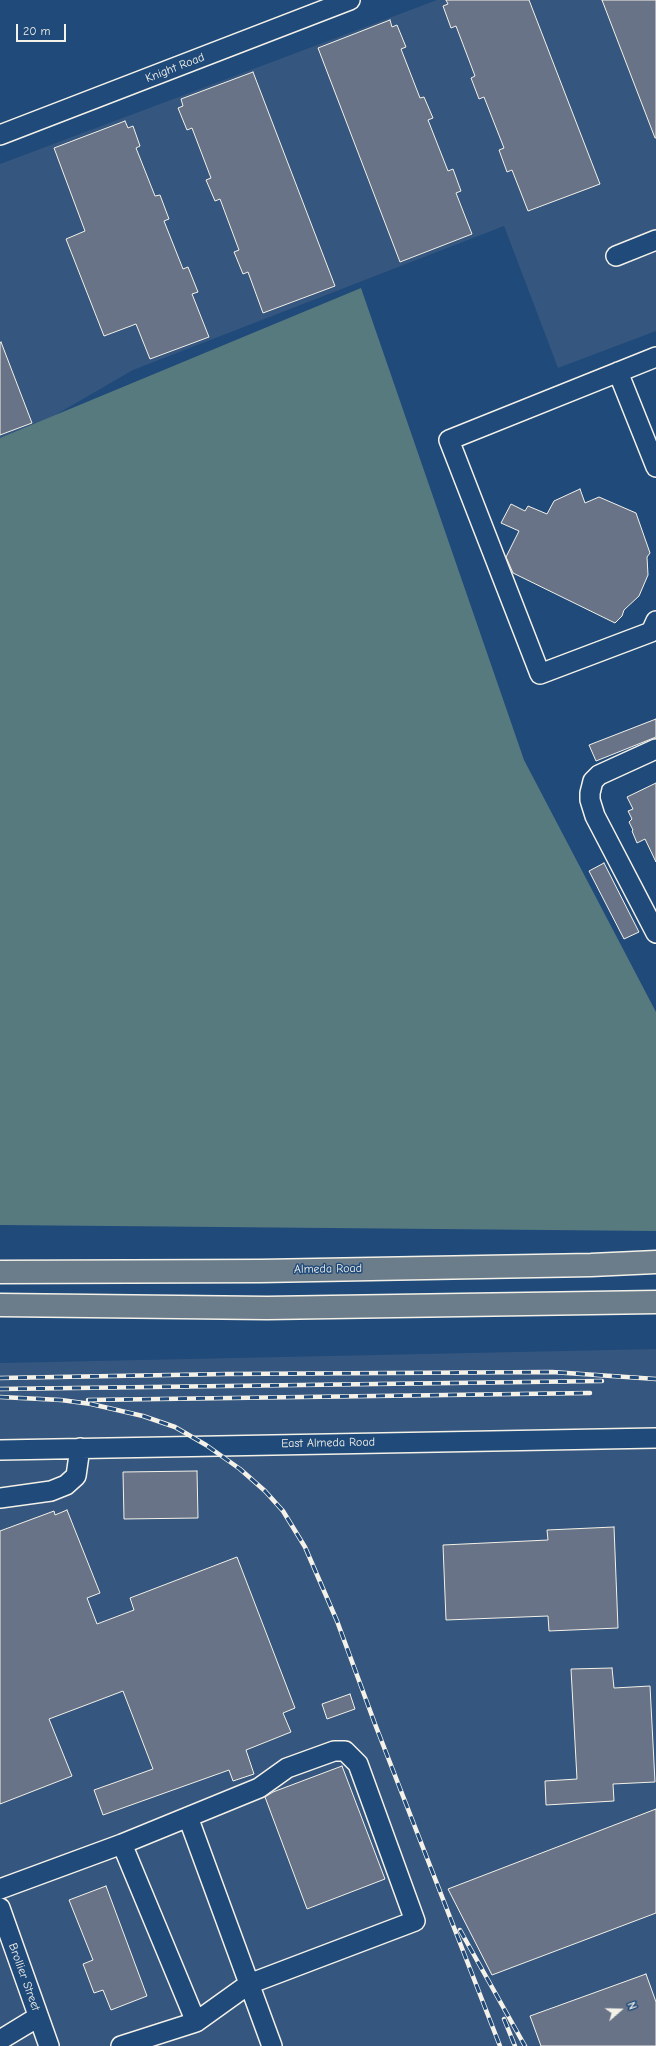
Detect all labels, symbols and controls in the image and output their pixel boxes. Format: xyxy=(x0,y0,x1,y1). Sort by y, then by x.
scale bar xyxy=(18,16,68,42)
text: 20 m xyxy=(23,24,51,38)
street label: Knight Road xyxy=(143,50,207,86)
street label: Almeda Road xyxy=(294,1261,362,1277)
street label: East Almeda Road xyxy=(281,1435,375,1451)
street label: Brollier Street xyxy=(5,1941,43,2013)
north arrow xyxy=(600,1990,640,2030)
text: N xyxy=(624,2000,639,2011)

